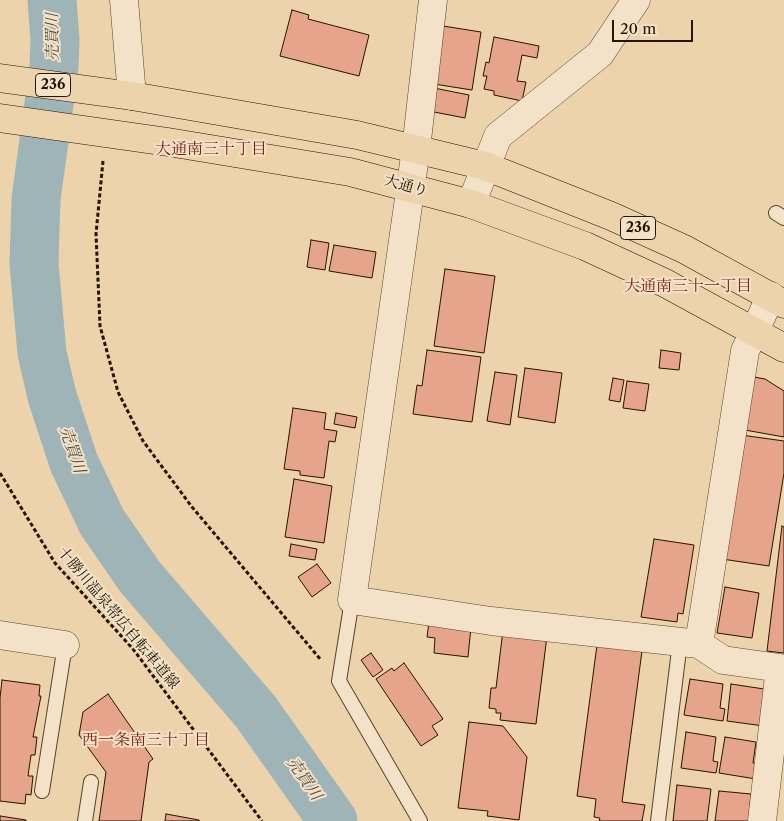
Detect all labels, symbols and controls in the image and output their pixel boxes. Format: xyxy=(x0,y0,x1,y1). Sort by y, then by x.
scale bar xyxy=(614,10,695,42)
water label: 売買川 xyxy=(43,13,63,61)
text: 20 m xyxy=(620,19,656,38)
road number: 236 xyxy=(36,74,70,96)
district label: 大通南三十丁目 xyxy=(155,139,267,159)
street label: 大通り xyxy=(382,171,430,201)
road number: 236 xyxy=(620,217,656,240)
district label: 大通南三十一丁目 xyxy=(624,276,752,296)
water label: 売買川 xyxy=(55,424,89,476)
street label: 十勝川温泉帯広自転車道線 xyxy=(53,543,183,693)
district label: 西一条南三十丁目 xyxy=(82,730,210,750)
water label: 売買川 xyxy=(282,754,326,804)

